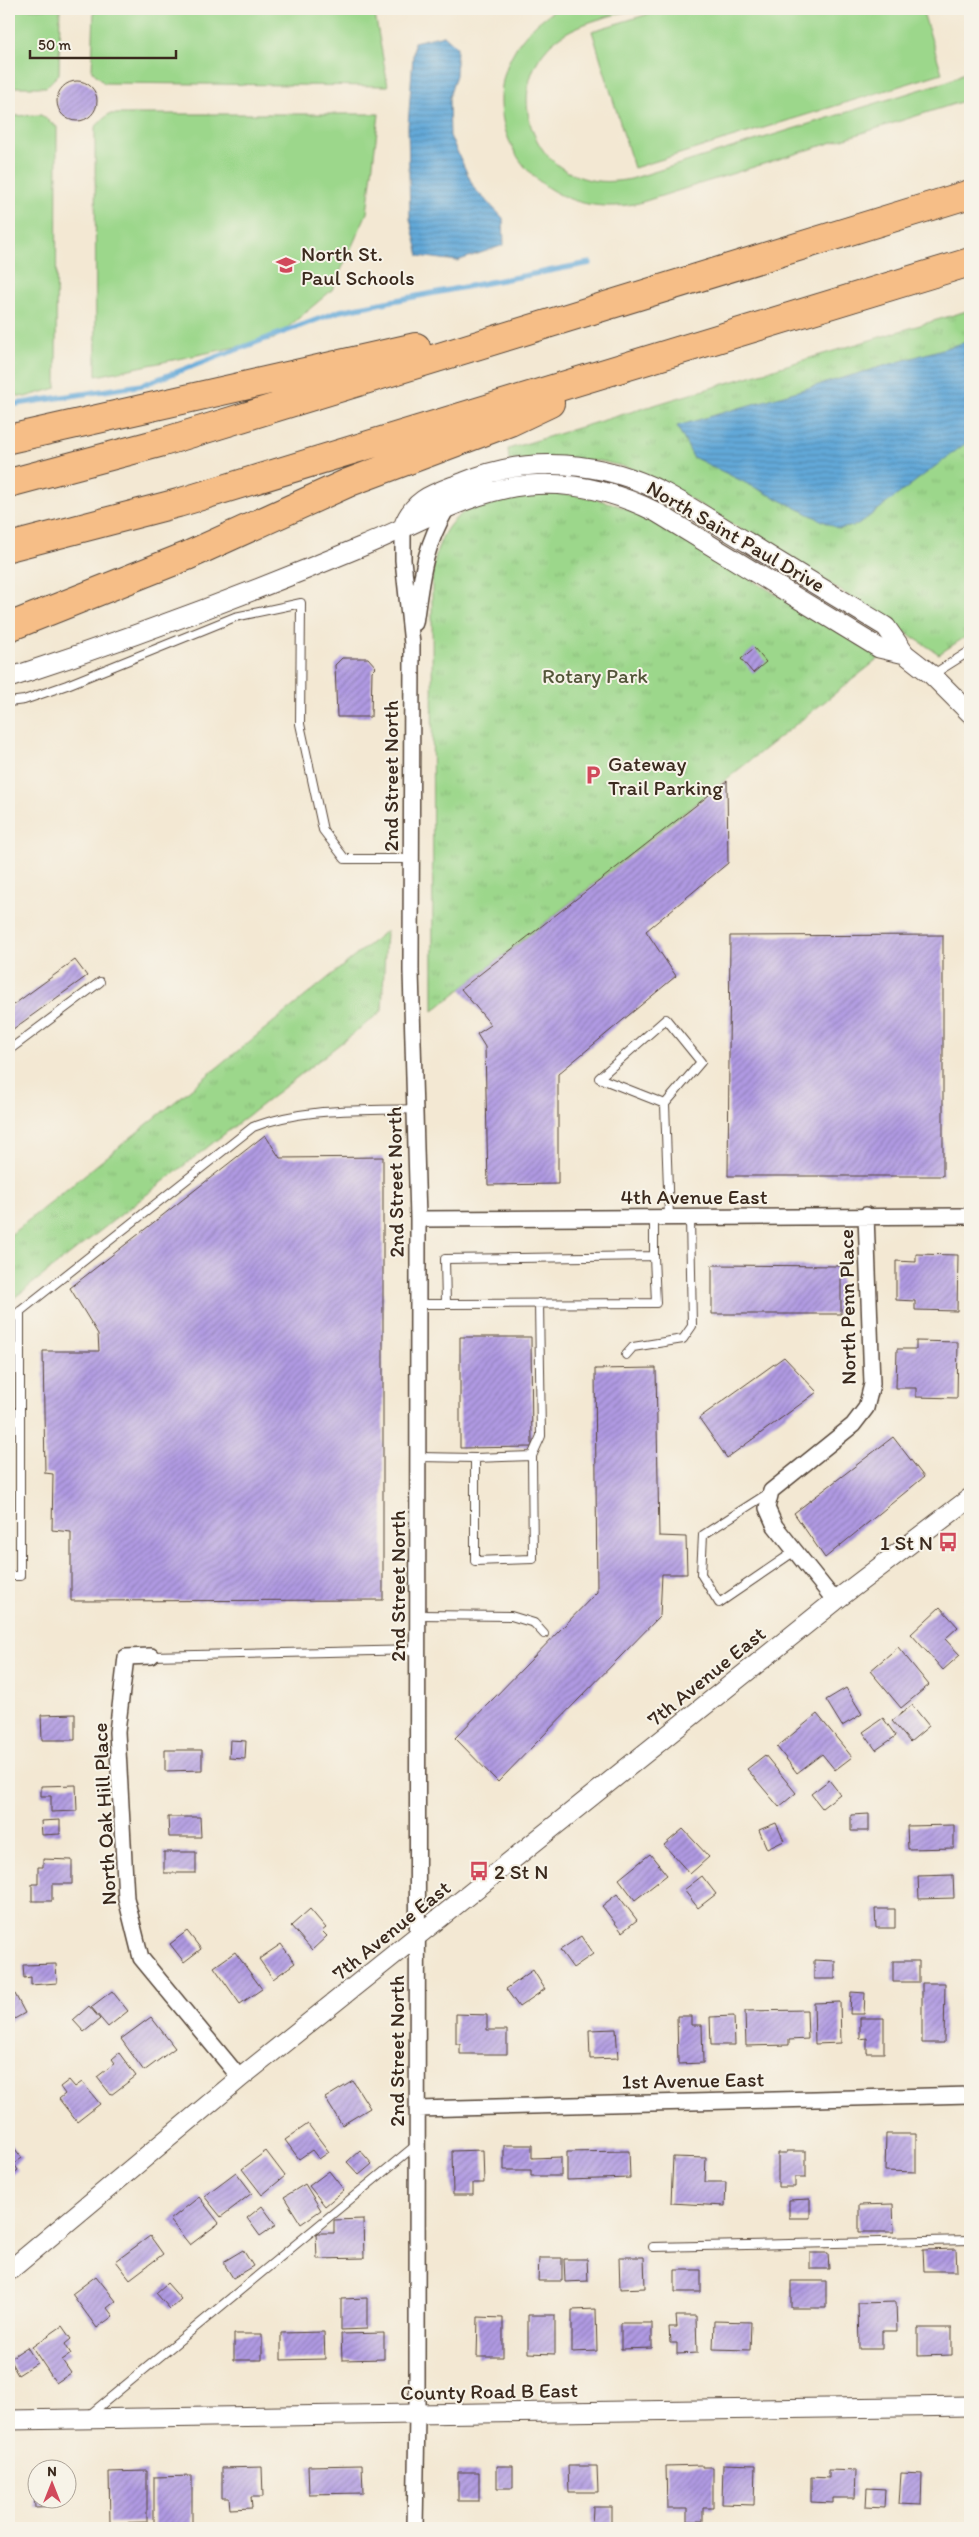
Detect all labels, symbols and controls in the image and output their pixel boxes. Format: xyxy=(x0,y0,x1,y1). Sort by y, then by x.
scale bar xyxy=(30,28,176,60)
text: 50 m xyxy=(38,36,71,54)
place label: North St. Paul Schools xyxy=(301,241,415,290)
school or university icon: North St. Paul Schools xyxy=(275,254,297,276)
street label: North Saint Paul Drive xyxy=(642,475,830,597)
park label: Rotary Park xyxy=(542,663,648,688)
street label: 2nd Street North xyxy=(378,700,403,852)
place label: Gateway Trail Parking xyxy=(608,751,723,800)
parking icon: Gateway Trail Parking xyxy=(582,764,604,786)
street label: 2nd Street North xyxy=(381,1106,409,1258)
street label: 4th Avenue East xyxy=(620,1184,768,1209)
street label: North Penn Place xyxy=(833,1229,861,1385)
street label: 2nd Street North xyxy=(385,1510,410,1662)
place label: 1 St N xyxy=(880,1530,933,1555)
bus stop icon: 1 St N xyxy=(937,1531,959,1553)
street label: 7th Avenue East xyxy=(642,1621,770,1731)
street label: North Oak Hill Place xyxy=(87,1722,121,1906)
place label: 2 St N xyxy=(494,1859,548,1884)
bus stop icon: 2 St N xyxy=(468,1860,490,1882)
street label: 7th Avenue East xyxy=(327,1875,455,1985)
street label: 2nd Street North xyxy=(384,1975,409,2127)
street label: 1st Avenue East xyxy=(621,2066,765,2094)
street label: County Road B East xyxy=(400,2377,578,2405)
north arrow xyxy=(28,2460,78,2510)
text: N xyxy=(47,2463,57,2480)

